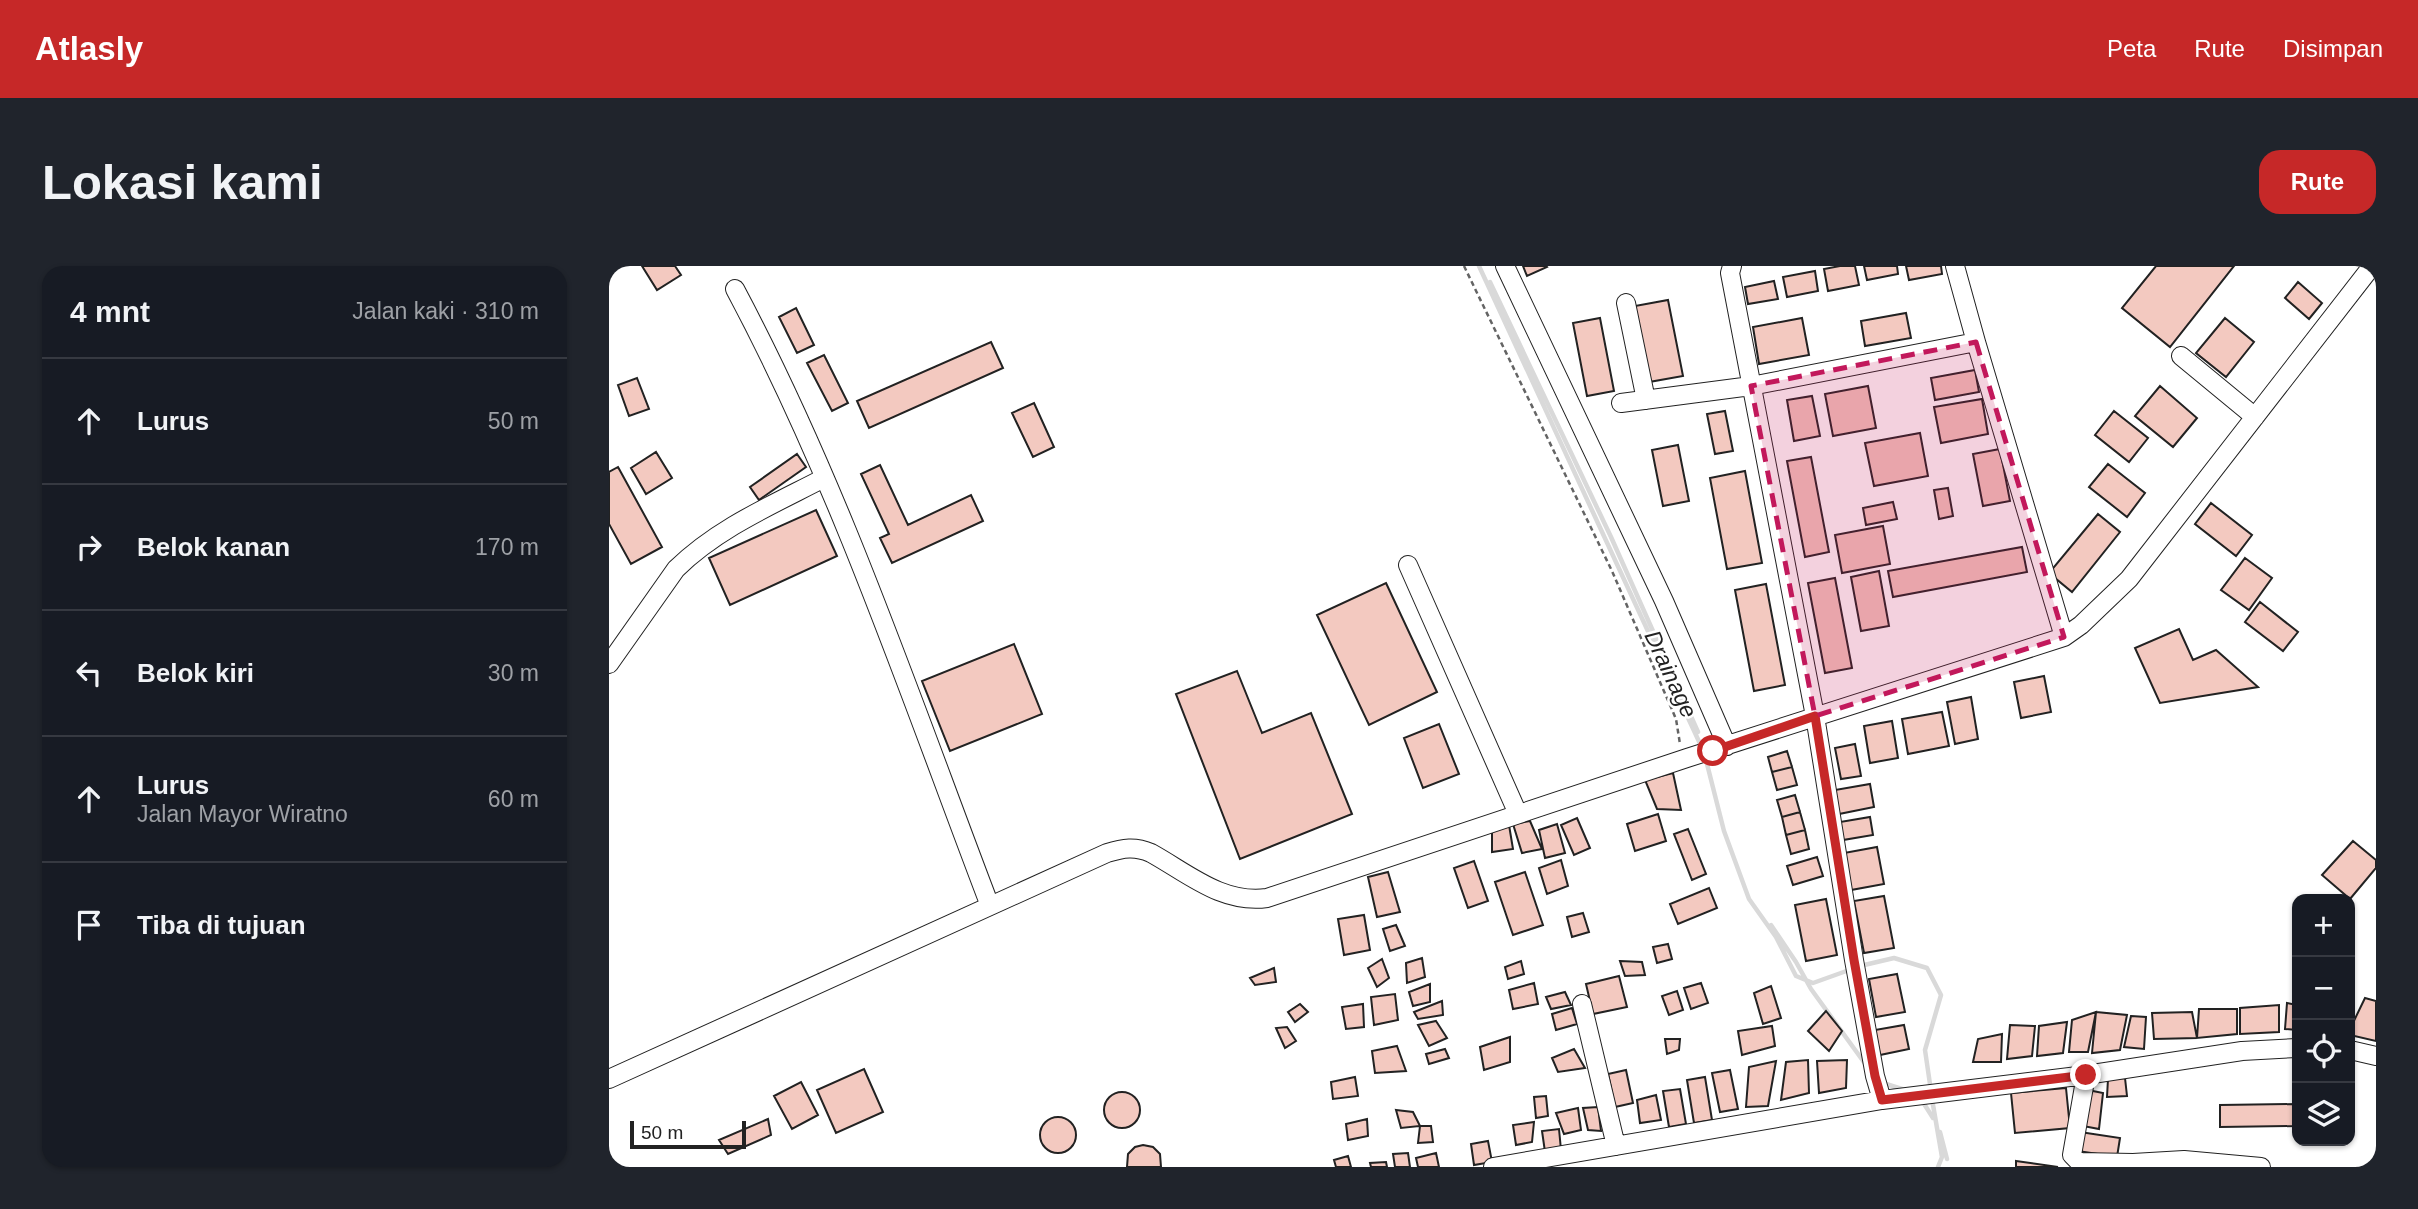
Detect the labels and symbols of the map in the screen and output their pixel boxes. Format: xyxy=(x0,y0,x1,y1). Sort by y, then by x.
water label: Drainage xyxy=(1639,626,1703,722)
route start xyxy=(1697,735,1728,766)
route end xyxy=(2070,1059,2101,1090)
scale bar xyxy=(630,1118,745,1150)

